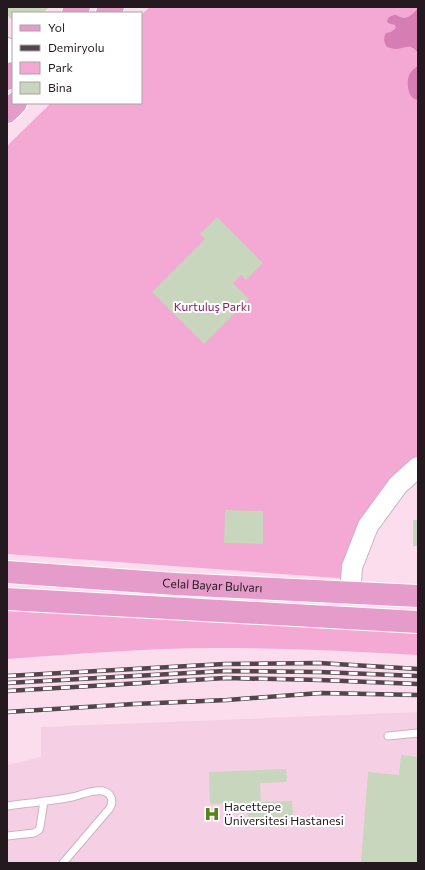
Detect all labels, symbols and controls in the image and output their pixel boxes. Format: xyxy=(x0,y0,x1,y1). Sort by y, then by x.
legend xyxy=(12,12,142,104)
text: Yol xyxy=(48,20,65,34)
text: Demiryolu xyxy=(48,40,104,54)
text: Park xyxy=(48,60,74,74)
text: Bina xyxy=(48,80,72,94)
park label: Kurtuluş Parkı xyxy=(174,299,250,313)
street label: Celal Bayar Bulvarı xyxy=(162,575,263,594)
place label: Hacettepe Üniversitesi Hastanesi xyxy=(224,799,344,827)
hospital icon: Hacettepe Üniversitesi Hastanesi xyxy=(203,805,221,823)

